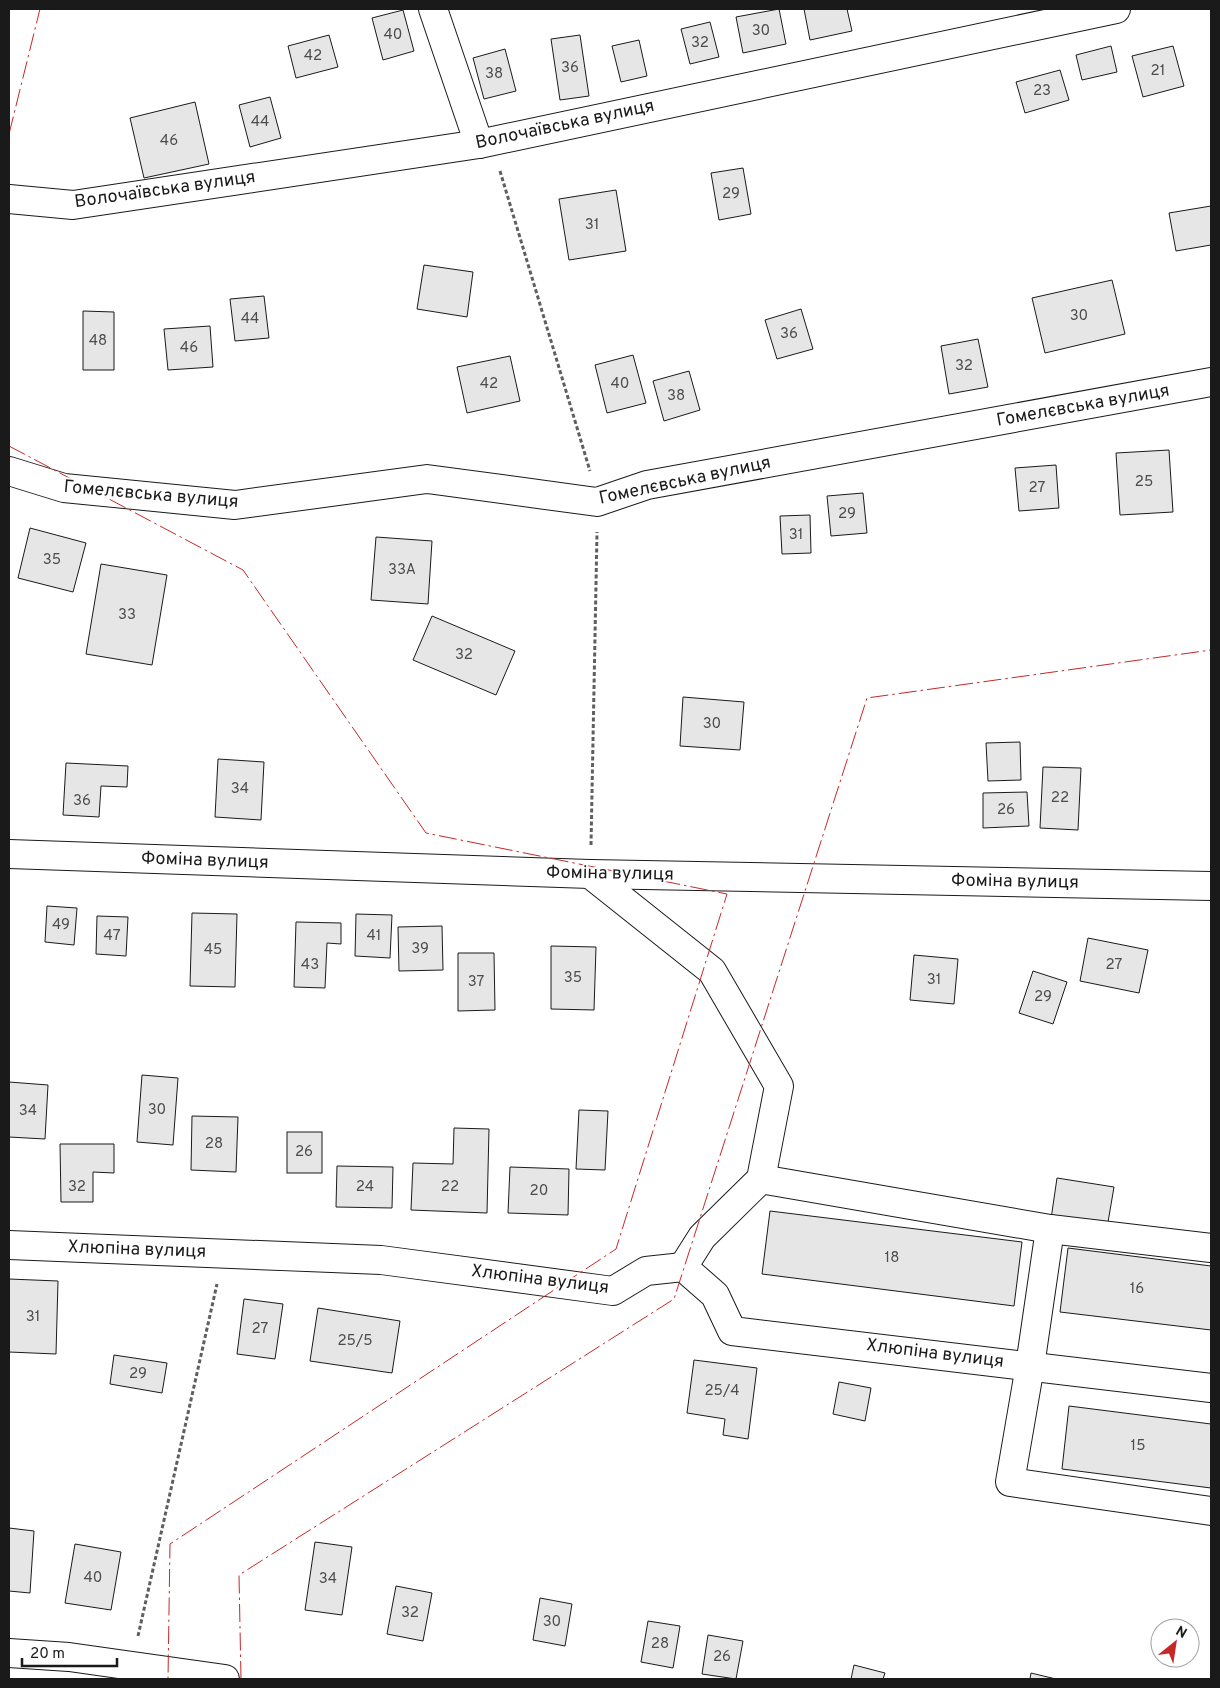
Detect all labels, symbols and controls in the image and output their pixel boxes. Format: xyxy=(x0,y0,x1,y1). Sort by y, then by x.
house number: 30 xyxy=(752,22,770,41)
house number: 40 xyxy=(384,26,402,45)
house number: 32 xyxy=(691,34,709,53)
house number: 42 xyxy=(304,47,322,66)
house number: 36 xyxy=(561,59,579,78)
house number: 21 xyxy=(1151,62,1165,81)
house number: 38 xyxy=(485,65,503,84)
house number: 23 xyxy=(1033,82,1051,101)
street label: Волочаївська вулиця xyxy=(473,95,657,155)
house number: 44 xyxy=(251,113,269,132)
house number: 46 xyxy=(160,132,178,151)
street label: Волочаївська вулиця xyxy=(73,166,257,214)
house number: 29 xyxy=(722,185,740,204)
house number: 31 xyxy=(585,216,599,235)
house number: 30 xyxy=(1070,307,1088,326)
house number: 44 xyxy=(241,310,259,329)
house number: 36 xyxy=(780,325,798,344)
house number: 48 xyxy=(89,332,107,351)
house number: 46 xyxy=(180,339,198,358)
house number: 32 xyxy=(955,357,973,376)
house number: 42 xyxy=(480,375,498,394)
house number: 40 xyxy=(611,375,629,394)
street label: Гомелєвська вулиця xyxy=(995,379,1171,433)
house number: 38 xyxy=(667,387,685,406)
street label: Гомелєвська вулиця xyxy=(597,452,773,510)
house number: 25 xyxy=(1135,473,1153,492)
street label: Гомелєвська вулиця xyxy=(63,476,239,514)
house number: 27 xyxy=(1029,479,1046,498)
house number: 29 xyxy=(838,505,856,524)
house number: 31 xyxy=(789,526,803,545)
house number: 35 xyxy=(43,551,61,570)
house number: 33А xyxy=(388,561,416,580)
house number: 33 xyxy=(118,606,136,625)
house number: 32 xyxy=(455,646,473,665)
house number: 30 xyxy=(703,715,721,734)
house number: 34 xyxy=(231,780,249,799)
house number: 22 xyxy=(1051,789,1069,808)
house number: 36 xyxy=(73,792,91,811)
house number: 26 xyxy=(997,801,1015,820)
street label: Фоміна вулиця xyxy=(141,847,269,875)
street label: Фоміна вулиця xyxy=(546,861,674,887)
street label: Фоміна вулиця xyxy=(951,869,1079,895)
house number: 49 xyxy=(52,916,70,935)
house number: 47 xyxy=(104,927,121,946)
house number: 41 xyxy=(367,927,381,946)
house number: 39 xyxy=(411,940,429,959)
house number: 45 xyxy=(204,941,222,960)
house number: 43 xyxy=(301,956,319,975)
house number: 27 xyxy=(1106,956,1123,975)
house number: 35 xyxy=(564,969,582,988)
house number: 31 xyxy=(927,971,941,990)
house number: 37 xyxy=(468,973,485,992)
house number: 29 xyxy=(1034,988,1052,1007)
house number: 30 xyxy=(148,1101,166,1120)
house number: 34 xyxy=(19,1102,37,1121)
house number: 28 xyxy=(205,1135,223,1154)
house number: 26 xyxy=(295,1143,313,1162)
house number: 32 xyxy=(68,1178,86,1197)
house number: 24 xyxy=(356,1178,374,1197)
house number: 22 xyxy=(441,1178,459,1197)
house number: 20 xyxy=(530,1182,548,1201)
street label: Хлюпіна вулиця xyxy=(67,1236,207,1264)
house number: 18 xyxy=(885,1249,899,1268)
street label: Хлюпіна вулиця xyxy=(470,1260,610,1300)
house number: 16 xyxy=(1130,1280,1144,1299)
house number: 31 xyxy=(26,1308,40,1327)
house number: 27 xyxy=(252,1320,269,1339)
house number: 25/5 xyxy=(337,1332,373,1351)
street label: Хлюпіна вулиця xyxy=(865,1334,1005,1374)
house number: 29 xyxy=(129,1365,147,1384)
house number: 25/4 xyxy=(704,1382,740,1401)
house number: 15 xyxy=(1131,1437,1145,1456)
house number: 40 xyxy=(84,1569,102,1588)
house number: 34 xyxy=(319,1570,337,1589)
house number: 32 xyxy=(401,1604,419,1623)
house number: 30 xyxy=(543,1613,561,1632)
north arrow xyxy=(1150,1618,1200,1668)
text: N xyxy=(1172,1623,1189,1643)
house number: 28 xyxy=(651,1635,669,1654)
scale bar xyxy=(22,1636,118,1668)
text: 20 m xyxy=(30,1645,65,1664)
house number: 26 xyxy=(713,1648,731,1667)

